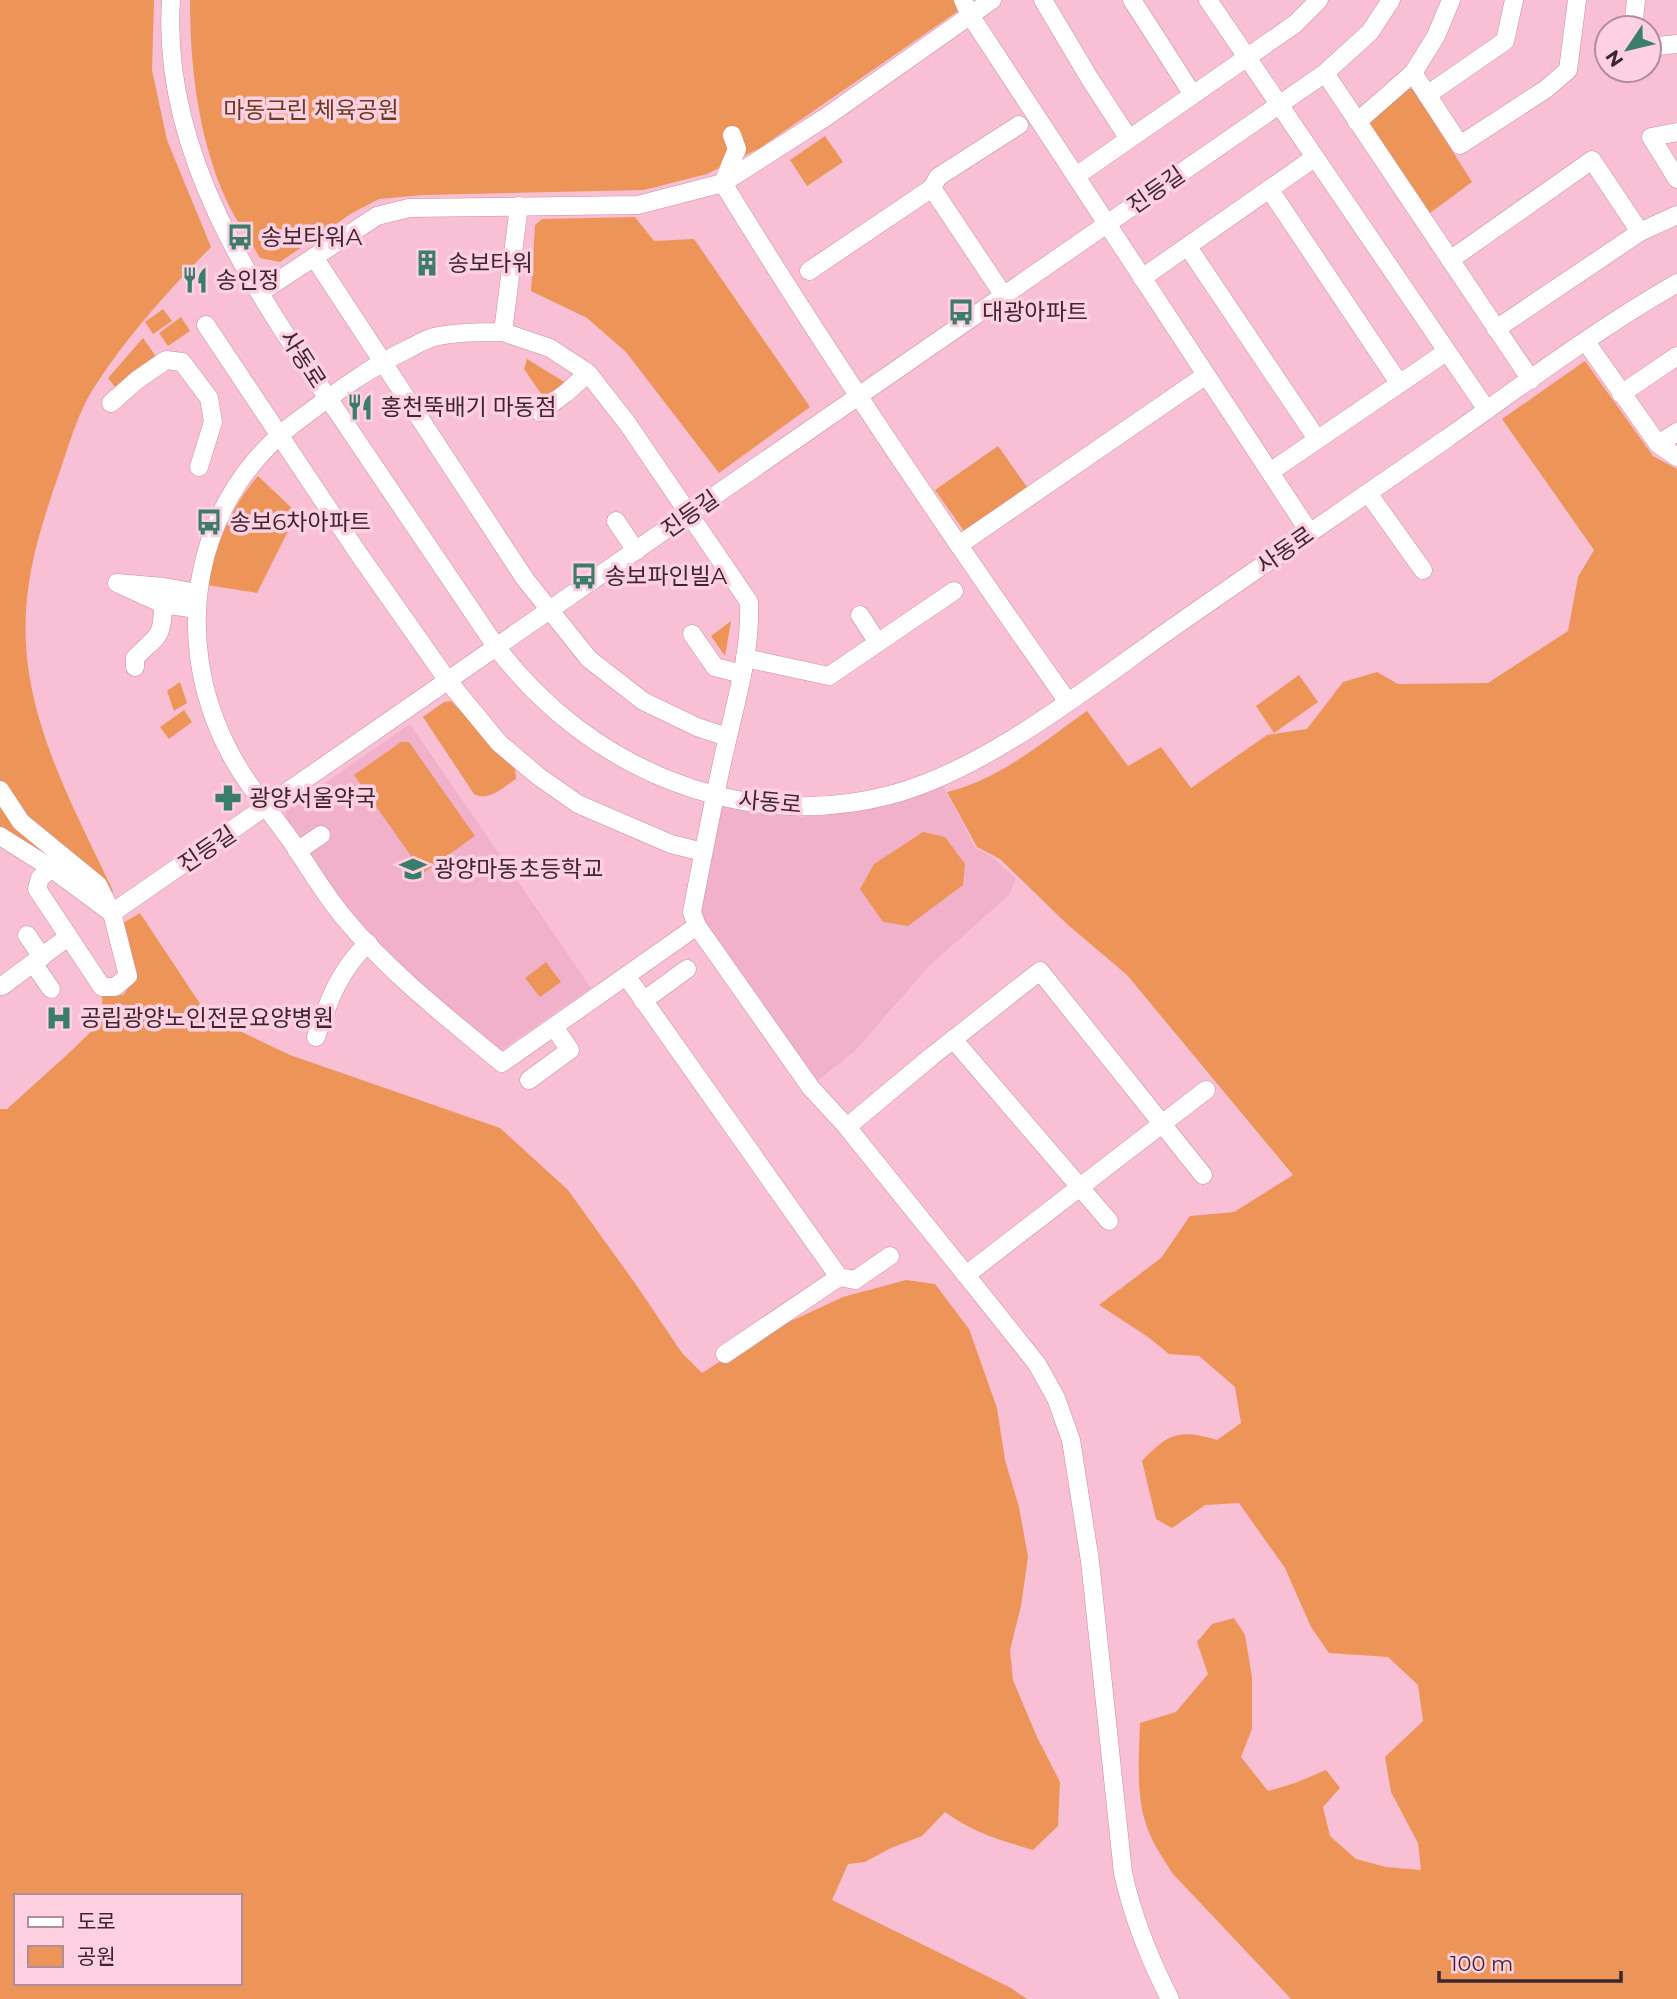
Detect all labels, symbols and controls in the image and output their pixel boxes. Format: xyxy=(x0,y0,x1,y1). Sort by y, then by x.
north arrow xyxy=(1593,14,1663,84)
text: N xyxy=(1601,46,1628,71)
park label: 마동근린 체육공원 xyxy=(223,96,399,124)
street label: 진등길 xyxy=(1122,160,1190,220)
bus stop icon: 송보타워A xyxy=(225,222,255,252)
place label: 송보타워A xyxy=(261,223,363,251)
building icon: 송보타워 xyxy=(412,248,442,278)
place label: 송보타워 xyxy=(448,249,533,277)
restaurant icon: 송인정 xyxy=(180,265,210,295)
place label: 송인정 xyxy=(216,266,279,294)
bus stop icon: 대광아파트 xyxy=(946,297,976,327)
place label: 대광아파트 xyxy=(982,298,1088,326)
street label: 사동로 xyxy=(274,325,332,393)
restaurant icon: 홍천뚝배기 마동점 xyxy=(345,392,375,422)
place label: 홍천뚝배기 마동점 xyxy=(381,393,556,421)
street label: 진등길 xyxy=(656,484,724,544)
bus stop icon: 송보6차아파트 xyxy=(194,507,224,537)
place label: 송보6차아파트 xyxy=(230,508,371,536)
street label: 사동로 xyxy=(1251,520,1319,580)
bus stop icon: 송보파인빌A xyxy=(569,561,599,591)
place label: 송보파인빌A xyxy=(605,562,728,590)
pharmacy icon: 광양서울약국 xyxy=(213,783,243,813)
place label: 광양서울약국 xyxy=(249,784,376,812)
street label: 사동로 xyxy=(737,785,803,819)
street label: 진등길 xyxy=(173,820,241,878)
school or university icon: 광양마동초등학교 xyxy=(398,854,428,884)
place label: 광양마동초등학교 xyxy=(434,855,603,883)
hospital icon: 공립광양노인전문요양병원 xyxy=(44,1003,74,1033)
place label: 공립광양노인전문요양병원 xyxy=(80,1004,334,1032)
legend xyxy=(14,1894,242,1985)
text: 도로 xyxy=(77,1909,116,1934)
scale bar xyxy=(1439,1940,1621,1984)
text: 공원 xyxy=(77,1944,116,1969)
text: 100 m xyxy=(1450,1951,1513,1976)

